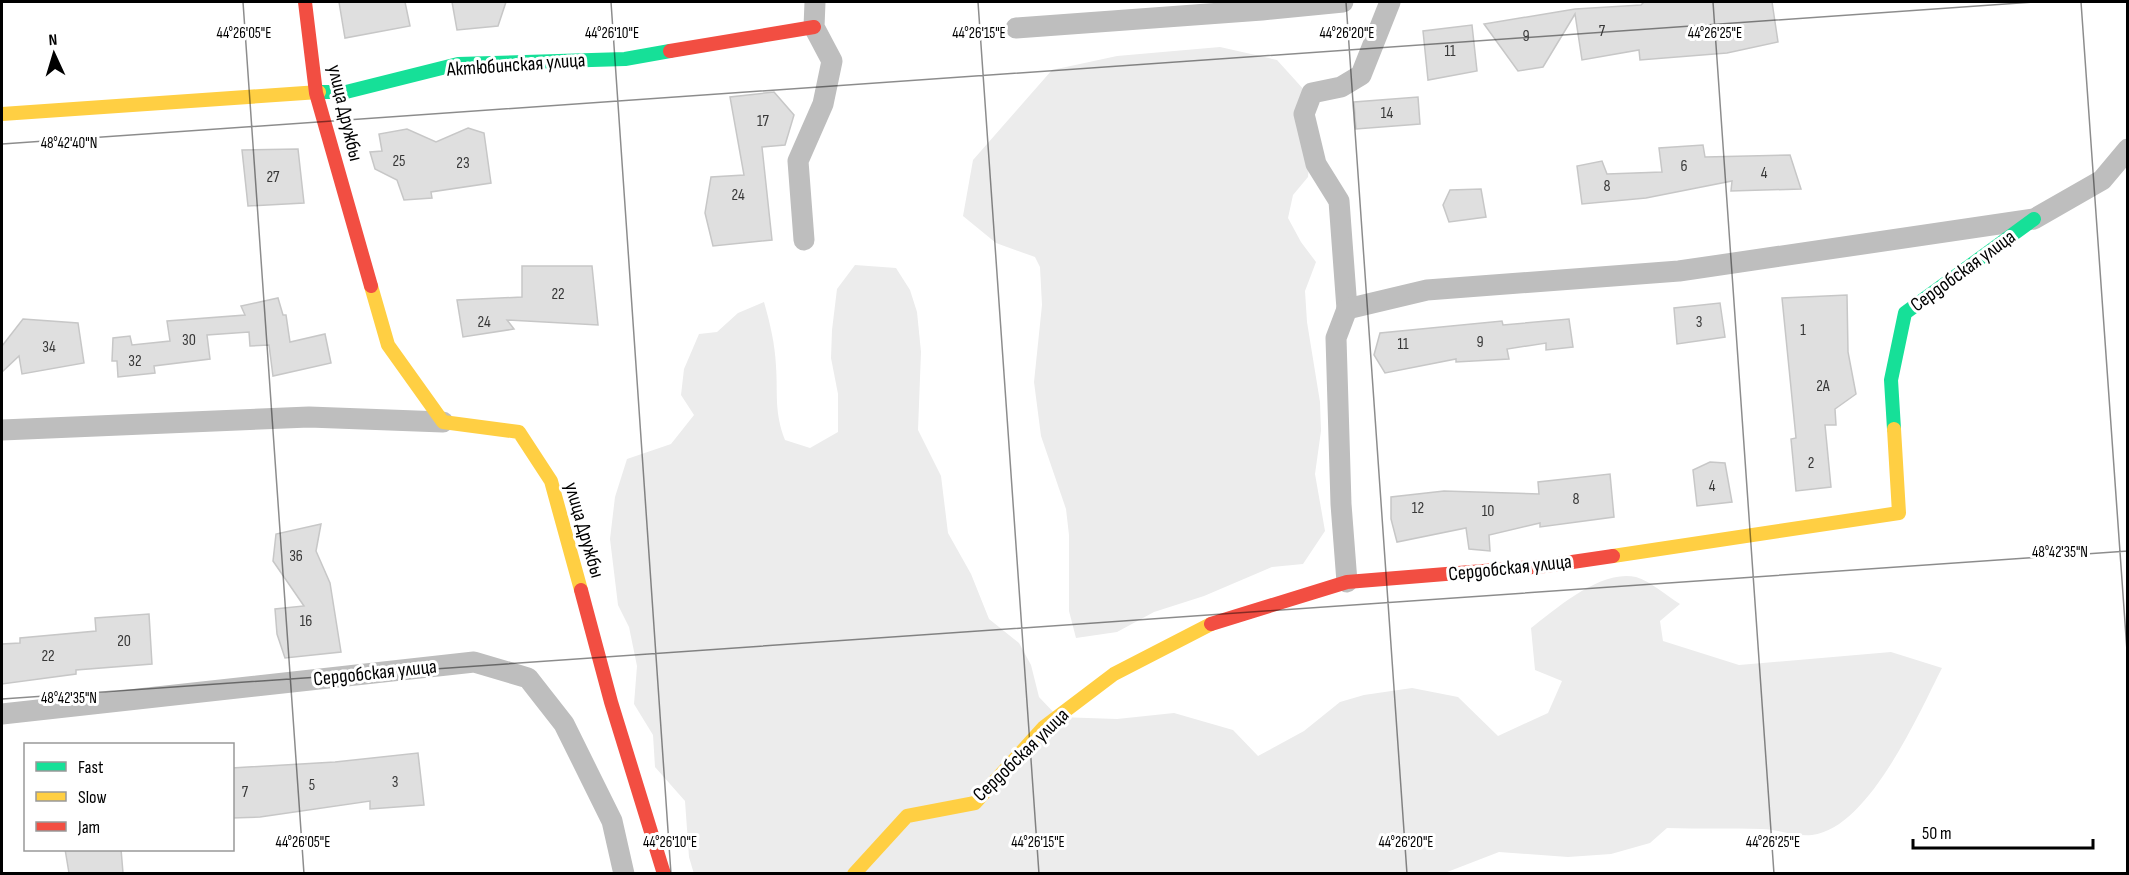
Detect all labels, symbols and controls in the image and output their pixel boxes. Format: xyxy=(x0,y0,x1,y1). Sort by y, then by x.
house number: 7 xyxy=(1599,22,1606,41)
north arrow xyxy=(24,24,84,84)
text: 44°26'05"E xyxy=(217,24,271,43)
text: 44°26'10"E xyxy=(585,24,639,43)
text: 44°26'15"E xyxy=(952,24,1006,43)
text: 44°26'20"E xyxy=(1319,24,1375,43)
text: 44°26'25"E xyxy=(1688,24,1742,43)
house number: 9 xyxy=(1522,27,1530,46)
text: N xyxy=(48,31,58,50)
house number: 11 xyxy=(1444,42,1456,61)
street label: Актюбинская улица xyxy=(445,48,586,82)
street label: улица Дружбы xyxy=(322,62,368,164)
house number: 14 xyxy=(1381,104,1393,123)
house number: 17 xyxy=(757,112,770,131)
text: 48°42'40"N xyxy=(41,134,97,153)
house number: 25 xyxy=(392,152,406,171)
house number: 23 xyxy=(456,154,470,173)
house number: 6 xyxy=(1680,157,1688,176)
house number: 4 xyxy=(1761,164,1768,183)
house number: 27 xyxy=(266,168,280,187)
house number: 8 xyxy=(1603,177,1611,196)
house number: 24 xyxy=(731,186,745,205)
street label: Сердобская улица xyxy=(1906,225,2020,317)
house number: 22 xyxy=(551,285,565,304)
house number: 24 xyxy=(477,313,491,332)
house number: 3 xyxy=(1696,313,1702,332)
house number: 1 xyxy=(1800,321,1806,340)
house number: 30 xyxy=(182,331,196,350)
house number: 9 xyxy=(1476,333,1484,352)
house number: 11 xyxy=(1397,335,1409,354)
house number: 34 xyxy=(42,338,56,357)
house number: 32 xyxy=(128,352,142,371)
house number: 2А xyxy=(1816,377,1830,396)
house number: 2 xyxy=(1808,454,1814,473)
house number: 4 xyxy=(1709,477,1716,496)
street label: улица Дружбы xyxy=(559,479,609,581)
house number: 8 xyxy=(1572,490,1580,509)
house number: 12 xyxy=(1412,499,1424,518)
house number: 10 xyxy=(1482,502,1494,521)
text: 48°42'35"N xyxy=(2032,543,2088,562)
house number: 36 xyxy=(289,547,303,566)
street label: Сердобская улица xyxy=(1447,550,1573,586)
house number: 16 xyxy=(300,612,312,631)
house number: 20 xyxy=(117,632,131,651)
house number: 22 xyxy=(41,647,55,666)
street label: Сердобская улица xyxy=(312,655,438,691)
text: 48°42'35"N xyxy=(41,689,97,708)
street label: Сердобская улица xyxy=(968,703,1074,807)
legend xyxy=(24,743,234,851)
text: Fast xyxy=(78,757,104,778)
house number: 3 xyxy=(392,773,398,792)
house number: 5 xyxy=(309,776,315,795)
house number: 7 xyxy=(242,783,249,802)
text: Slow xyxy=(78,787,107,808)
scale bar xyxy=(1913,812,2093,850)
text: Jam xyxy=(77,817,100,838)
text: 50 m xyxy=(1922,823,1952,844)
text: 44°26'05"E xyxy=(276,833,330,852)
text: 44°26'10"E xyxy=(643,833,697,852)
text: 44°26'15"E xyxy=(1011,833,1065,852)
text: 44°26'20"E xyxy=(1378,833,1434,852)
text: 44°26'25"E xyxy=(1746,833,1800,852)

